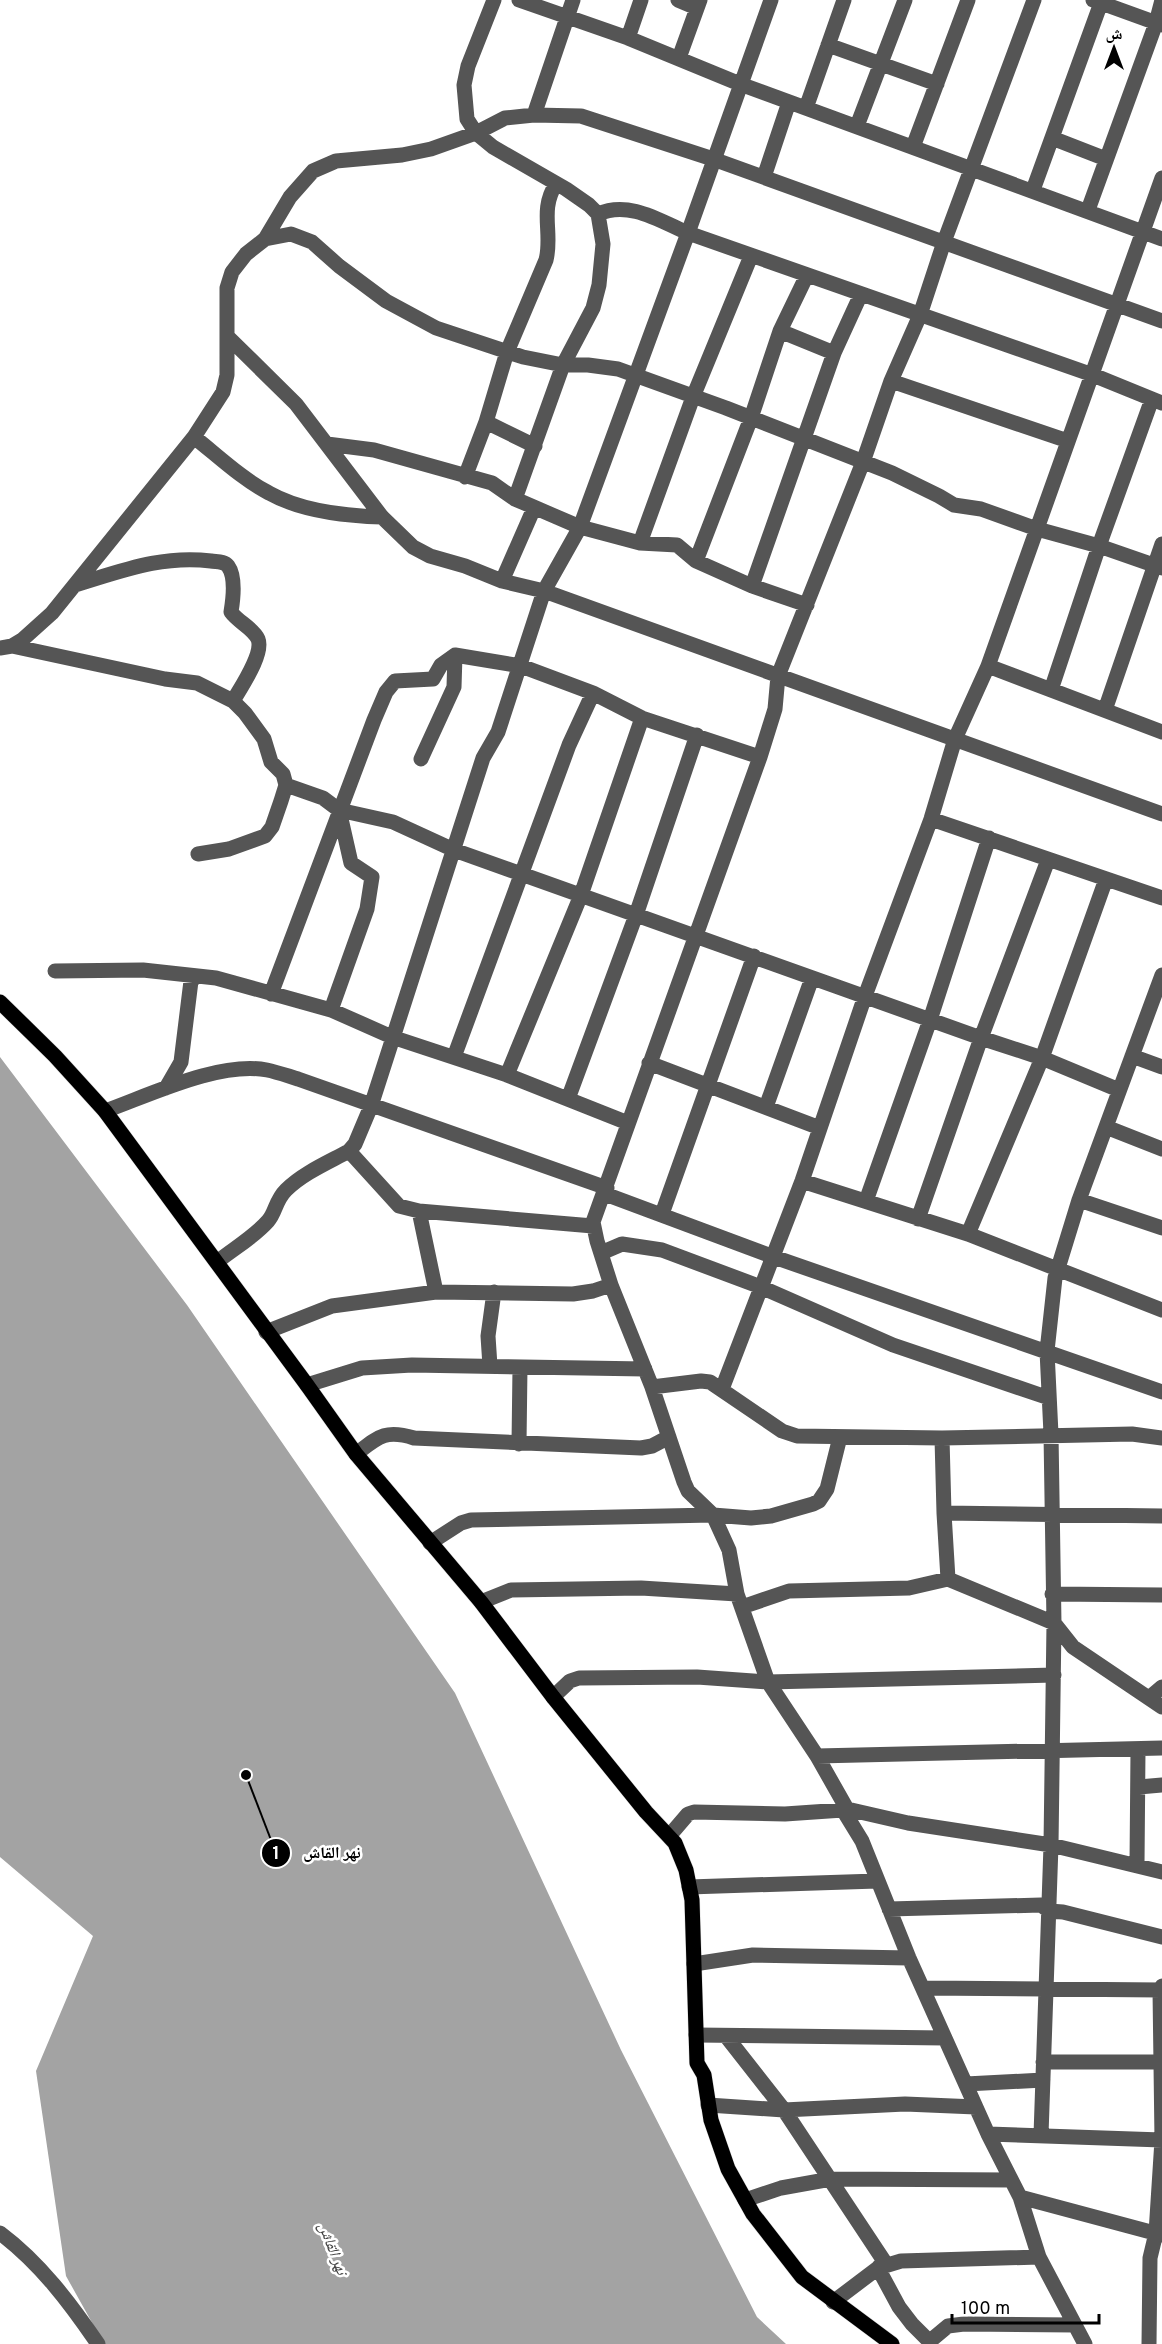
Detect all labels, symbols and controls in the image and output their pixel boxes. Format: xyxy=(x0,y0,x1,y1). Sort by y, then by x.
north arrow xyxy=(1084,18,1144,78)
text: ش xyxy=(1106,25,1123,45)
callout: نهر القاش xyxy=(261,1836,372,1870)
text: 1 xyxy=(272,1843,280,1866)
text: نهر القاش xyxy=(303,1844,361,1864)
water label: نهر القاش xyxy=(313,2220,352,2280)
scale bar xyxy=(952,2287,1099,2325)
text: 100 m xyxy=(961,2298,1010,2321)

